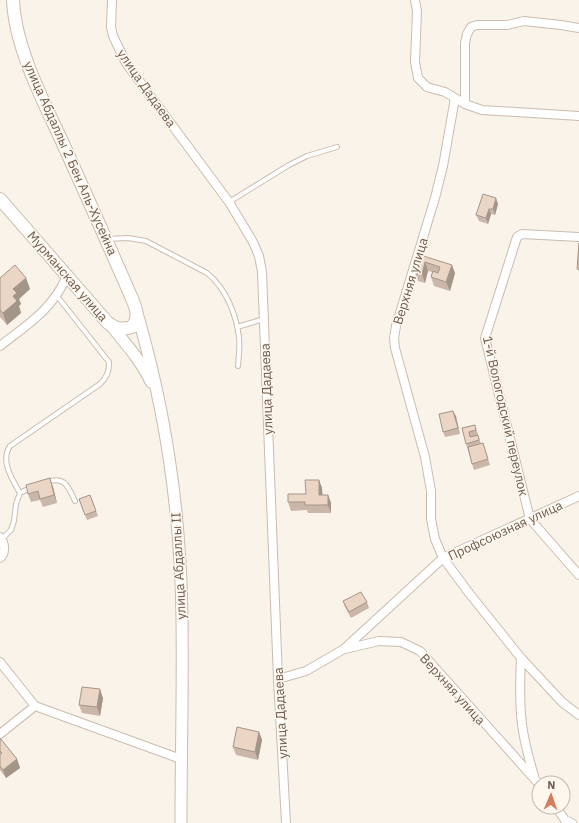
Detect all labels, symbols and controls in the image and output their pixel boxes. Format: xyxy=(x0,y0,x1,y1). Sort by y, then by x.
street label: улица Дадаева xyxy=(113,46,180,131)
street label: улица Абдаллы 2 Бен Аль-Хусейна xyxy=(20,58,121,258)
street label: Мурманская улица xyxy=(24,227,112,325)
street label: Верхняя улица xyxy=(389,235,432,327)
street label: 1-й Вологодский переулок xyxy=(479,334,532,498)
street label: улица Дадаева xyxy=(256,343,277,435)
street label: Профсоюзная улица xyxy=(445,496,565,564)
street label: улица Абдаллы II xyxy=(167,512,190,620)
street label: Верхняя улица xyxy=(416,650,489,729)
street label: улица Дадаева xyxy=(270,667,291,759)
north arrow xyxy=(531,775,571,815)
text: N xyxy=(547,778,556,792)

